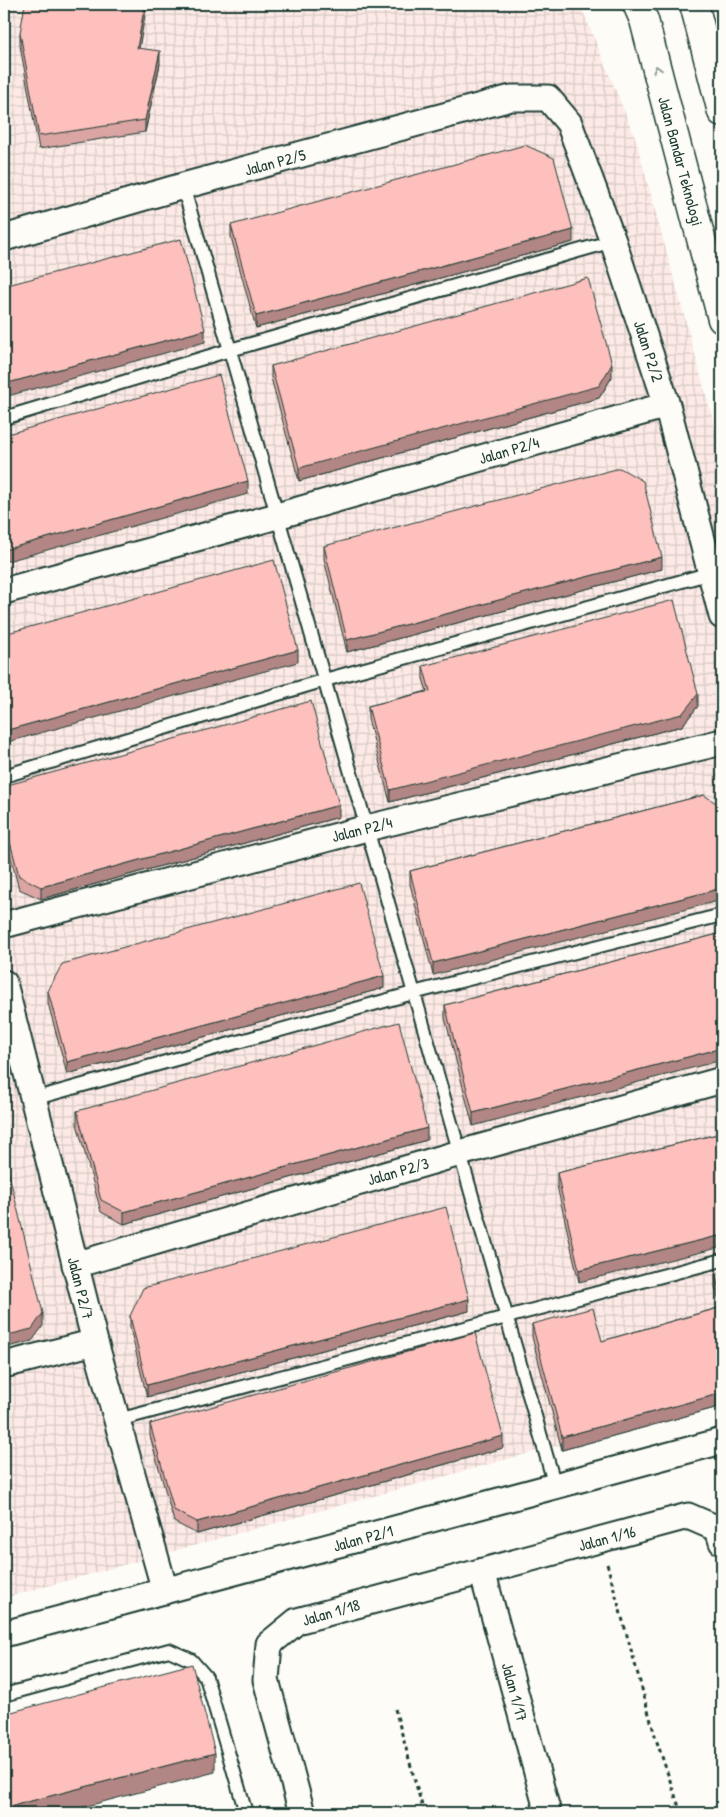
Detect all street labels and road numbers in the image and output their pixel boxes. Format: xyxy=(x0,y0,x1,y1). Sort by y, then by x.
street label: Jalan Bandar Teknologi xyxy=(653,94,709,228)
street label: Jalan P2/5 xyxy=(242,143,308,181)
street label: Jalan P2/2 xyxy=(629,318,669,385)
street label: Jalan P2/4 xyxy=(476,431,542,469)
street label: Jalan P2/4 xyxy=(329,811,395,847)
street label: Jalan P2/3 xyxy=(365,1152,431,1190)
street label: Jalan P2/7 xyxy=(63,1255,99,1322)
street label: Jalan P2/1 xyxy=(330,1519,396,1557)
street label: Jalan 1/16 xyxy=(576,1520,638,1556)
street label: Jalan 1/18 xyxy=(300,1593,362,1631)
street label: Jalan 1/17 xyxy=(497,1660,533,1724)

